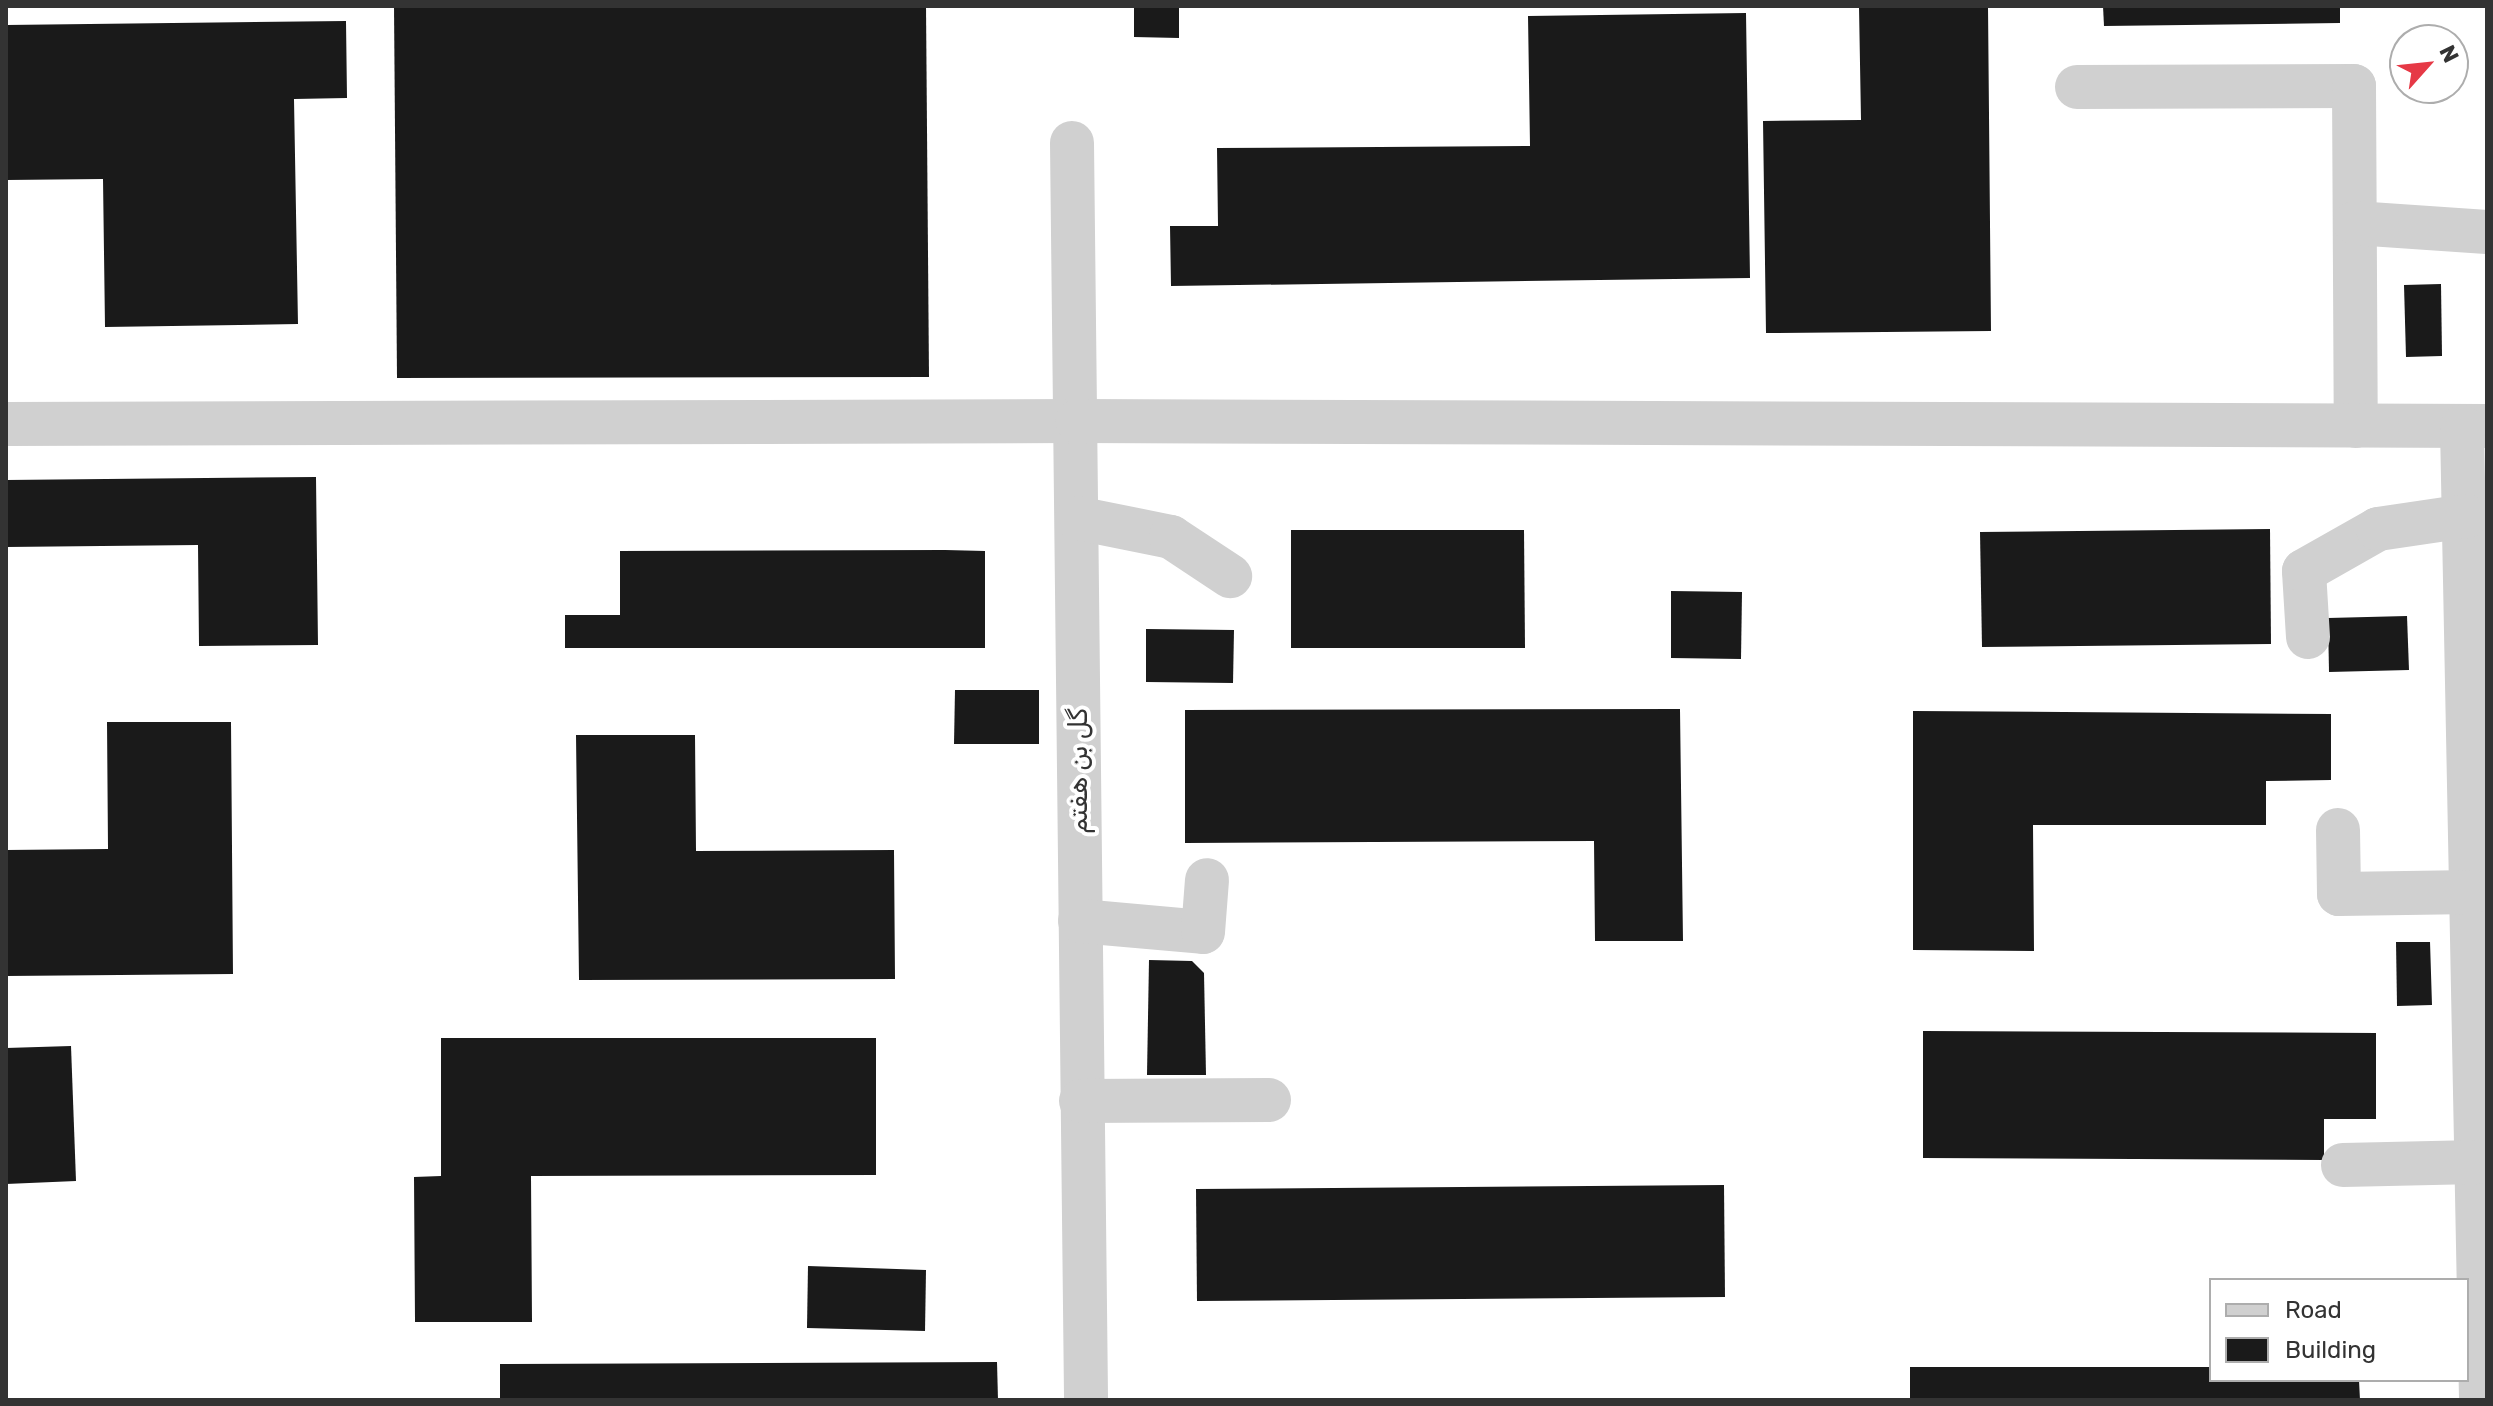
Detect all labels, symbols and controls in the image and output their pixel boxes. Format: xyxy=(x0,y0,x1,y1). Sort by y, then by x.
north arrow xyxy=(2389,24,2469,104)
text: N xyxy=(2433,41,2465,67)
street label: گل بن هفتم xyxy=(1063,708,1095,834)
legend xyxy=(2209,1278,2469,1382)
text: Road xyxy=(2285,1296,2342,1324)
text: Building xyxy=(2285,1336,2376,1364)

